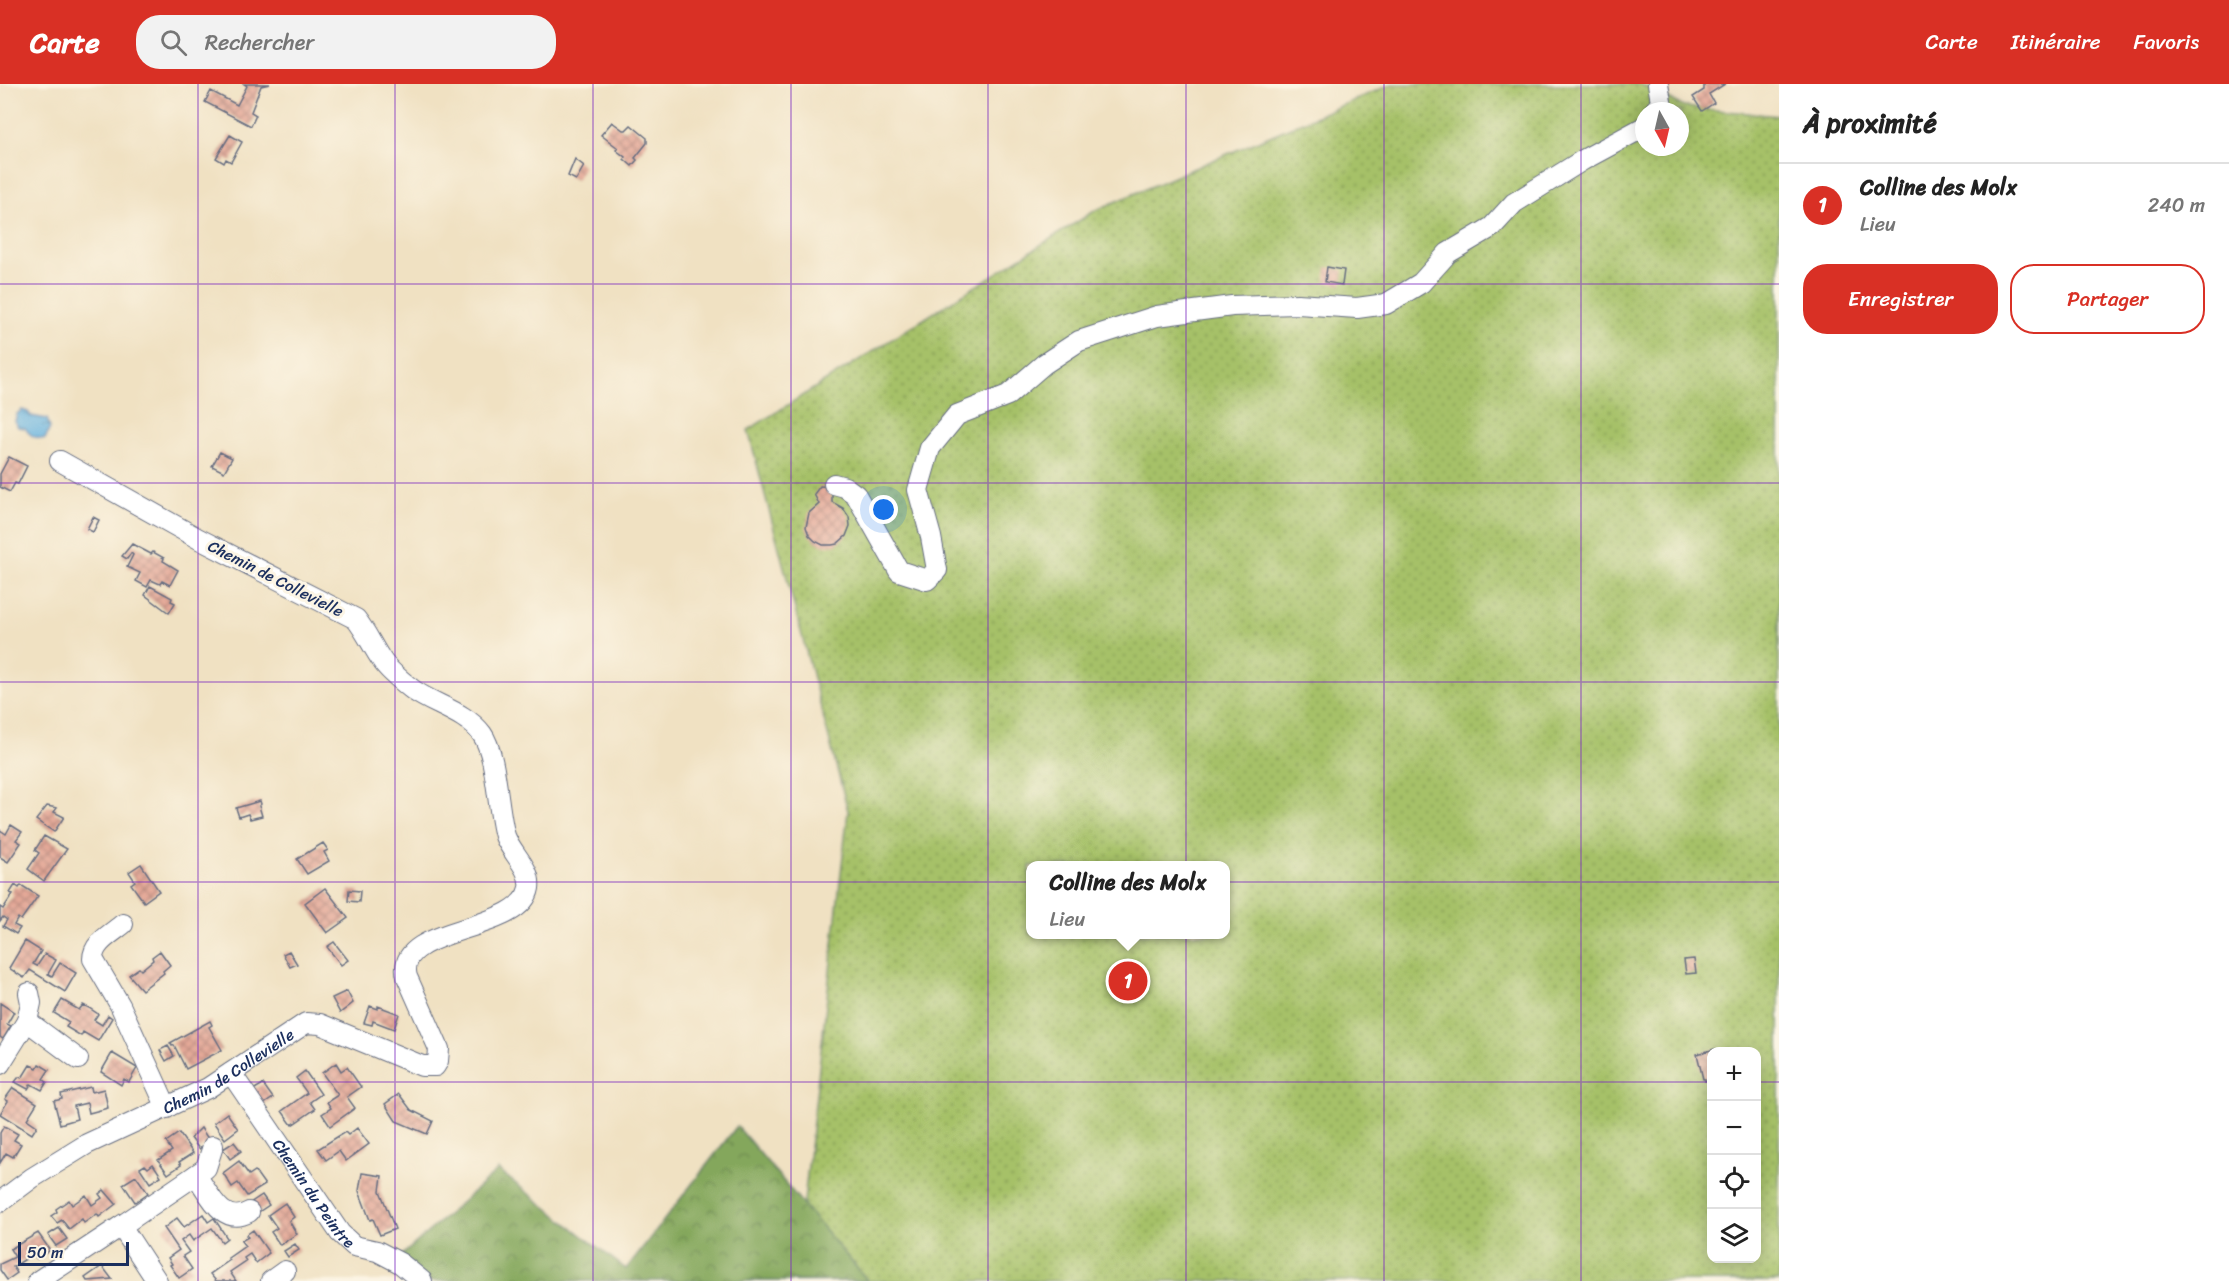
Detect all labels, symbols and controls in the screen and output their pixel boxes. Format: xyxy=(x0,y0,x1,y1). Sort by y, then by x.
search box xyxy=(136,15,556,69)
text: Carte xyxy=(30,18,100,67)
text: Rechercher xyxy=(205,23,314,62)
text: Carte xyxy=(1926,23,1978,61)
text: Itinéraire xyxy=(2011,23,2101,61)
text: Favoris xyxy=(2134,23,2199,61)
icon: search xyxy=(157,26,190,59)
text: À proximité xyxy=(1803,100,1937,146)
north arrow xyxy=(1635,102,1689,156)
text: Colline des Molx xyxy=(1860,168,2017,207)
text: 1 xyxy=(1818,188,1827,223)
text: 240 m xyxy=(2148,188,2205,223)
text: Lieu xyxy=(1860,207,1896,242)
button: Enregistrer xyxy=(1803,264,1998,334)
button: Partager xyxy=(2010,264,2205,334)
your location xyxy=(869,495,898,524)
street label: Chemin de Collevielle xyxy=(203,532,349,625)
popup xyxy=(1026,861,1230,939)
text: Colline des Molx xyxy=(1049,863,1207,902)
text: Lieu xyxy=(1049,902,1085,937)
pin: 1 xyxy=(1108,958,1148,1004)
street label: Chemin de Collevielle xyxy=(158,1021,300,1122)
map controls xyxy=(1707,1047,1761,1263)
button: + xyxy=(1707,1047,1761,1101)
button: − xyxy=(1707,1101,1761,1155)
street label: Chemin du Peintre xyxy=(264,1132,362,1256)
button: locate xyxy=(1707,1155,1761,1209)
button: layers xyxy=(1707,1209,1761,1263)
text: 50 m xyxy=(27,1238,63,1267)
scale bar xyxy=(18,1239,129,1266)

